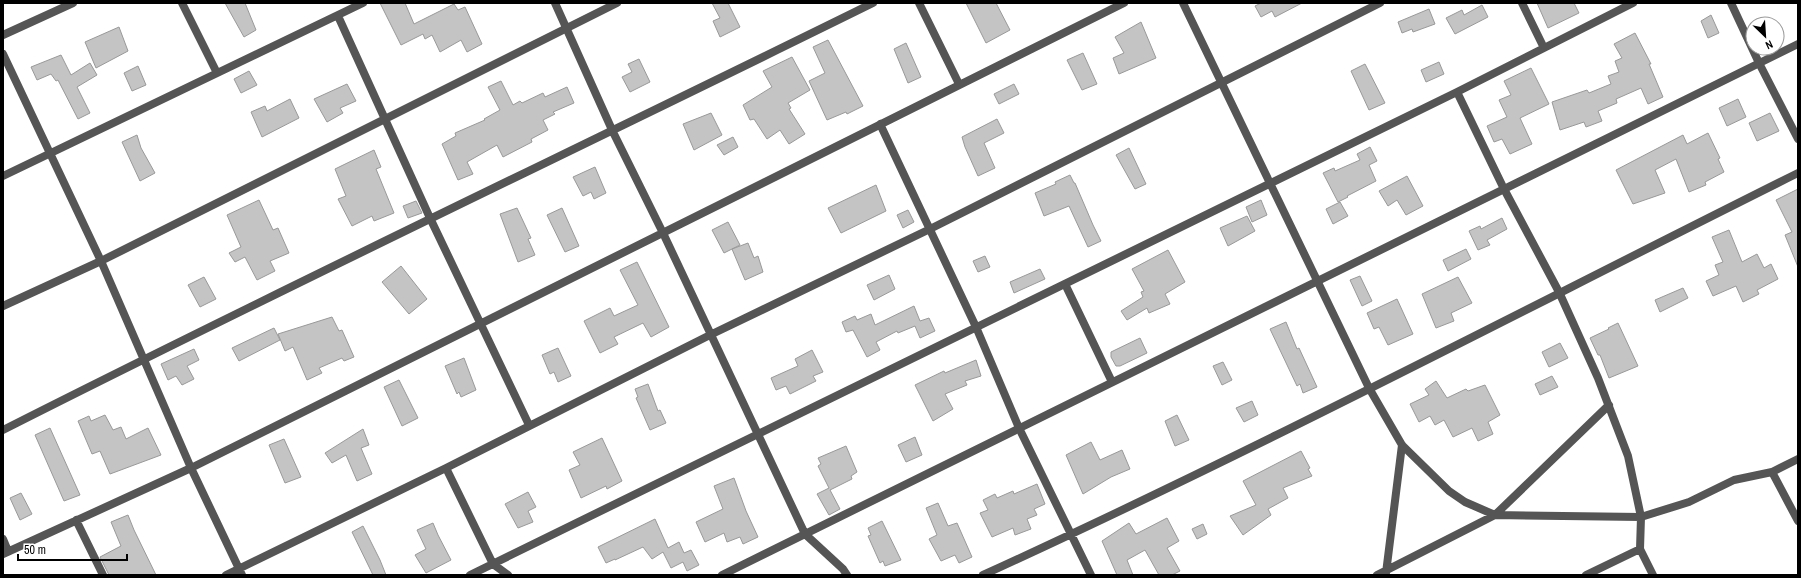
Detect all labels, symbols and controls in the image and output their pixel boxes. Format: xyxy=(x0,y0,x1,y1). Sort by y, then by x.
north arrow xyxy=(1745,16,1785,56)
text: N xyxy=(1763,37,1775,53)
scale bar xyxy=(18,536,127,562)
text: 50 m xyxy=(24,542,46,558)

